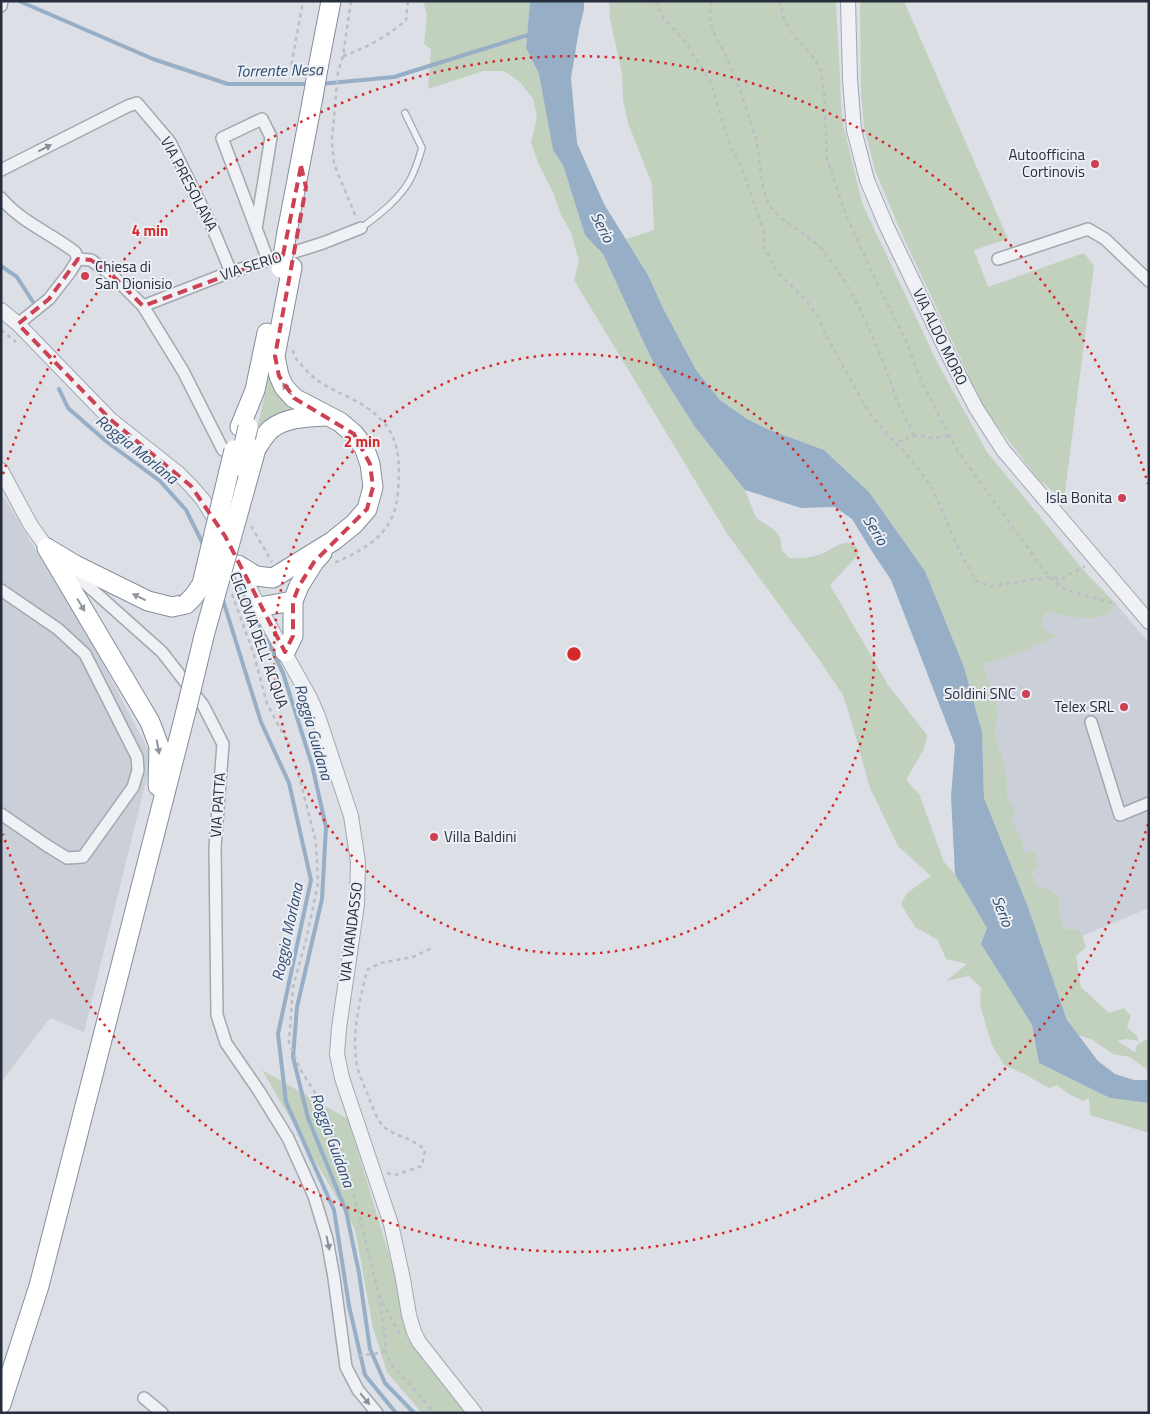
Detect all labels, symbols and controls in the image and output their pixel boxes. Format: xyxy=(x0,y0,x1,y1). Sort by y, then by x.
water label: Torrente Nesa xyxy=(235,57,324,83)
street label: VIA PRESOLANA xyxy=(155,132,224,235)
place label: Autoofficina Cortinovis xyxy=(1008,143,1085,183)
one-way arrow xyxy=(38,144,52,152)
marker: Autoofficina Cortinovis xyxy=(1089,158,1101,170)
water label: Serio xyxy=(585,207,621,248)
text: 4 min xyxy=(132,219,168,242)
street label: VIA SERIO xyxy=(217,245,285,286)
place label: Chiesa di San Dionisio xyxy=(95,255,172,295)
marker: Chiesa di San Dionisio xyxy=(79,270,91,282)
street label: VIA ALDO MORO xyxy=(907,284,974,389)
one-way arrow xyxy=(282,382,292,396)
water label: Roggia Morlana xyxy=(91,408,184,490)
text: 2 min xyxy=(344,430,380,453)
place label: Isla Bonita xyxy=(1046,486,1112,509)
marker: Isla Bonita xyxy=(1116,492,1128,504)
water label: Serio xyxy=(857,510,895,551)
street label: CICLOVIA DELL' ACQUA xyxy=(224,568,295,711)
one-way arrow xyxy=(132,593,146,601)
one-way arrow xyxy=(76,599,85,612)
centre of rings xyxy=(565,645,583,663)
water label: Roggia Guidana xyxy=(289,681,339,784)
place label: Soldini SNC xyxy=(944,682,1016,705)
marker: Soldini SNC xyxy=(1020,688,1032,700)
place label: Telex SRL xyxy=(1054,695,1114,718)
marker: Telex SRL xyxy=(1118,701,1130,713)
one-way arrow xyxy=(154,740,162,756)
street label: VIA PATTA xyxy=(204,772,231,838)
place label: Villa Baldini xyxy=(444,825,517,848)
marker: Villa Baldini xyxy=(428,831,440,843)
water label: Roggia Morlana xyxy=(265,880,309,983)
street label: VIA VIANDASSO xyxy=(333,881,368,983)
water label: Serio xyxy=(986,892,1020,931)
water label: Roggia Guidana xyxy=(305,1089,362,1192)
one-way arrow xyxy=(324,1236,332,1251)
one-way arrow xyxy=(359,1392,370,1405)

